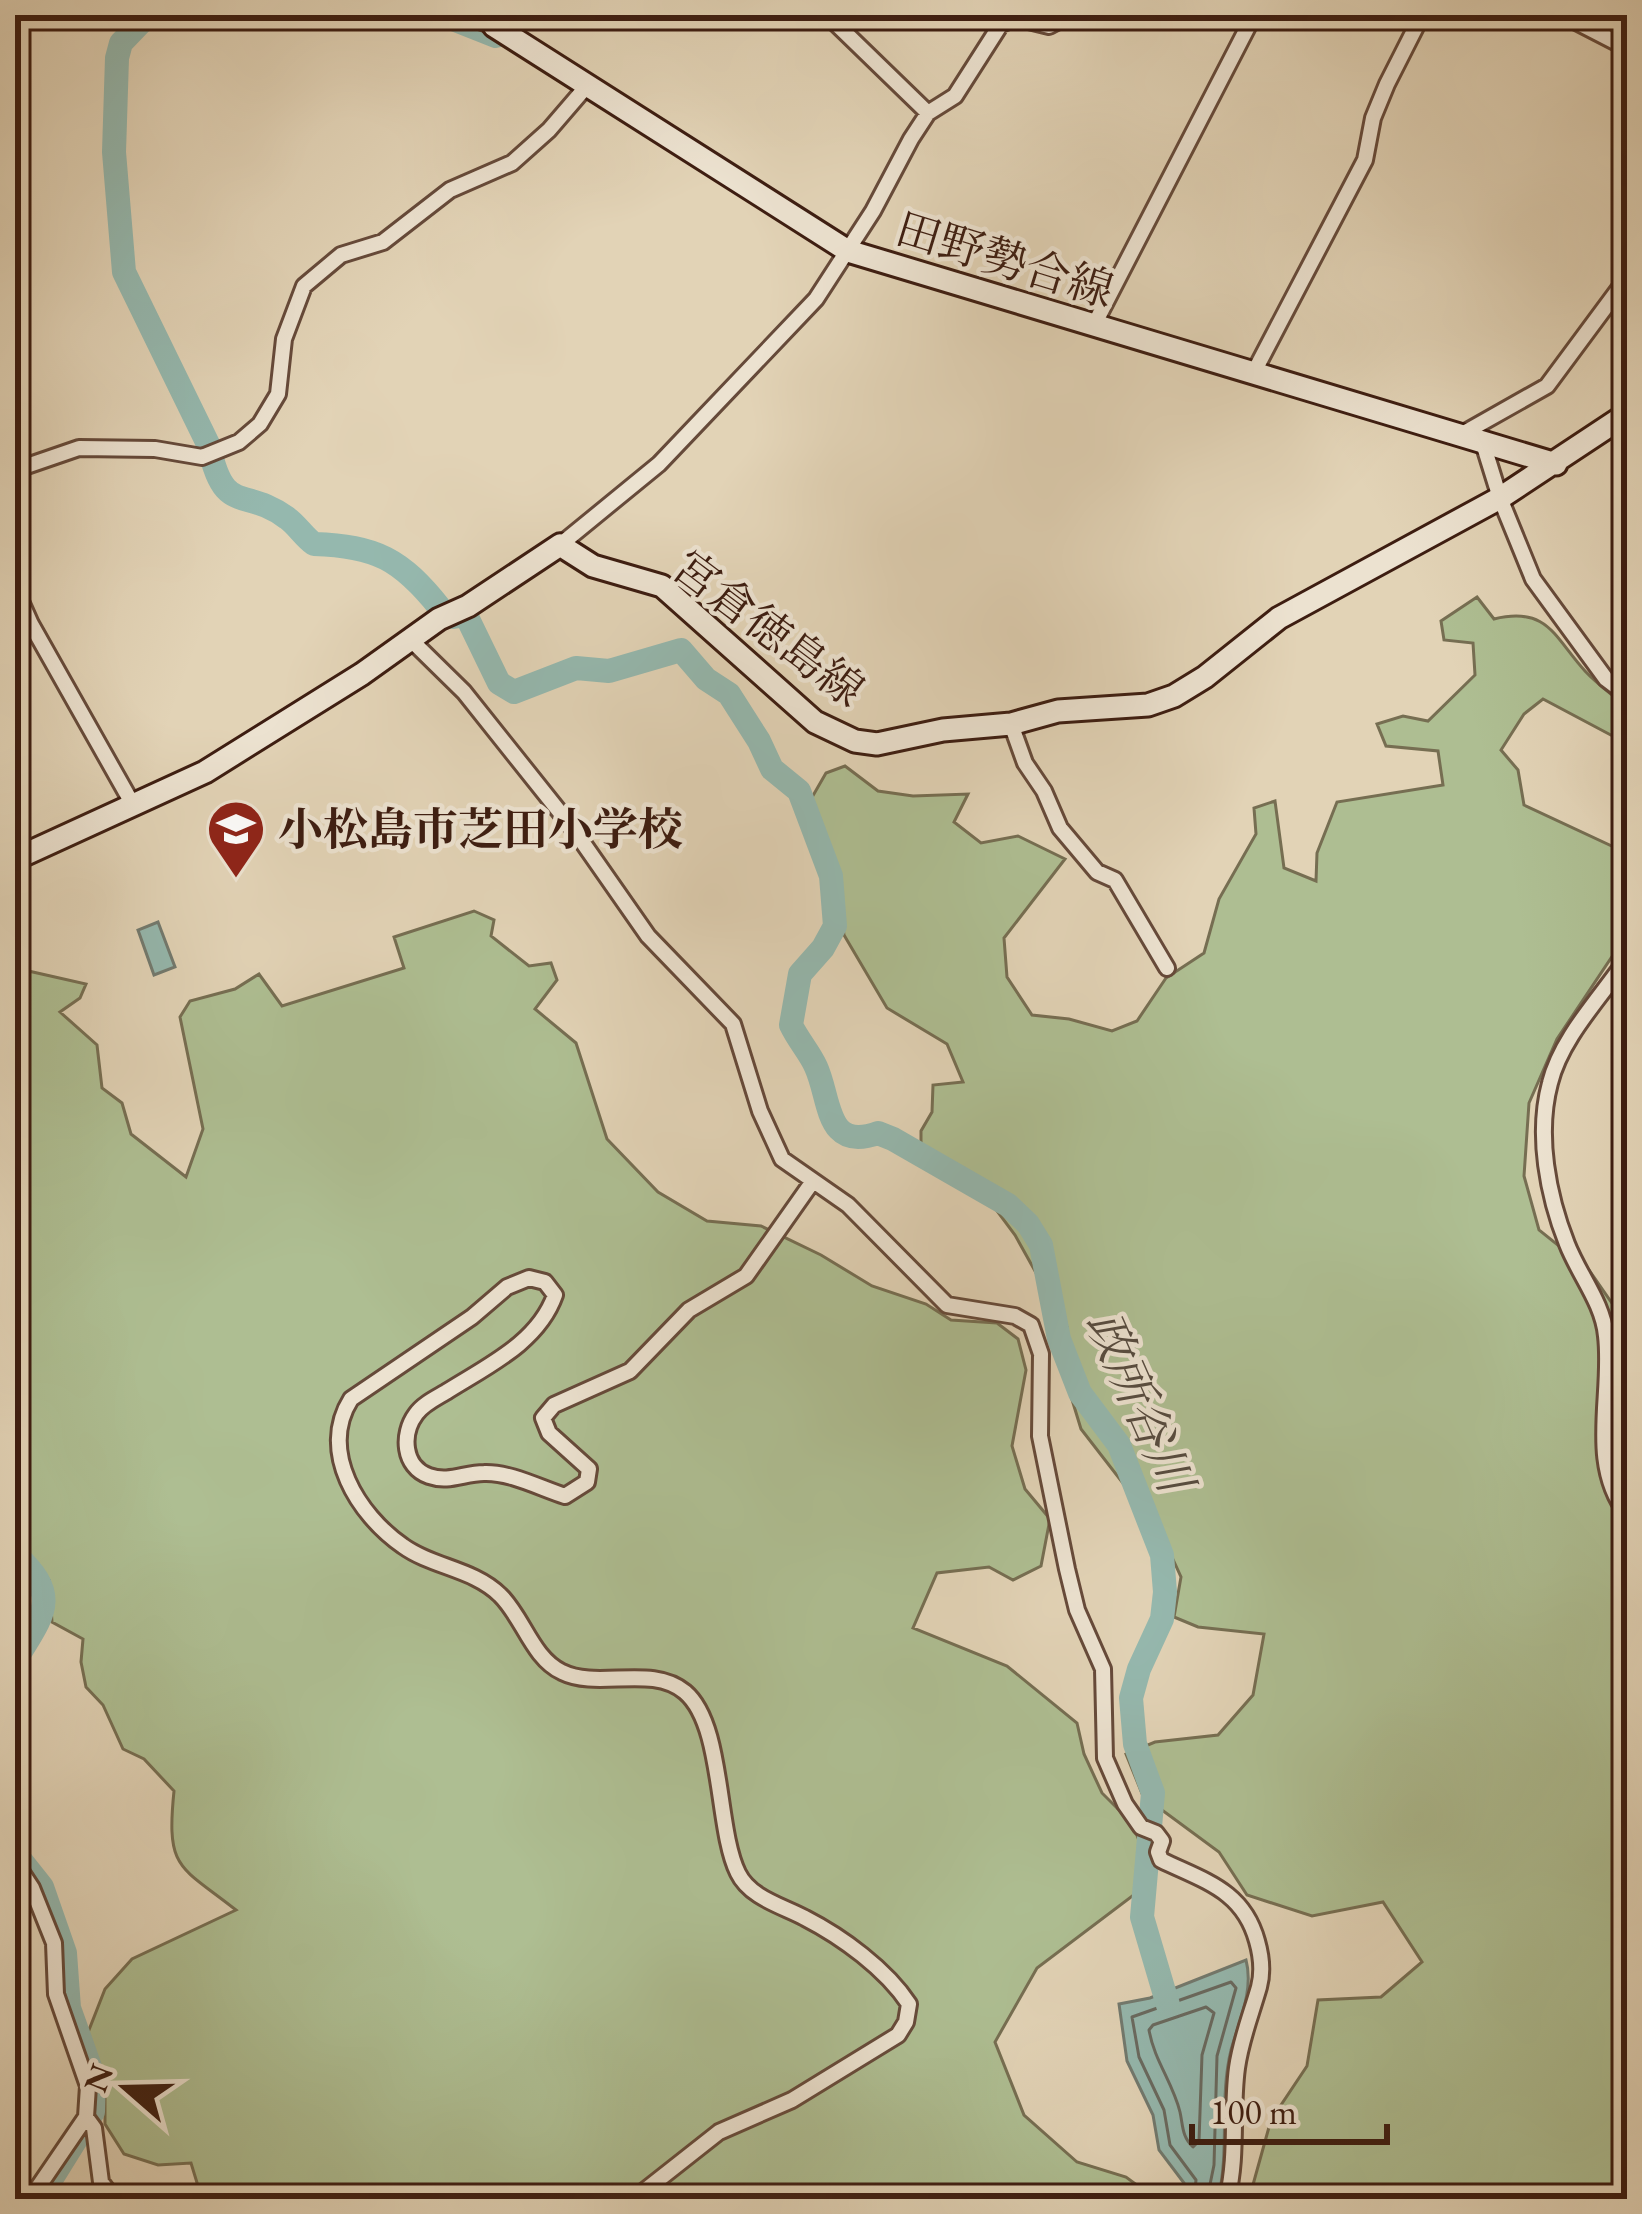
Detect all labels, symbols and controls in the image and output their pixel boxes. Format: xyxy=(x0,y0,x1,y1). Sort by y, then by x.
street label: 田野勢合線 xyxy=(889,198,1121,320)
street label: 宮倉徳島線 xyxy=(662,537,876,719)
school or university icon: 小松島市芝田小学校 xyxy=(205,798,267,880)
place label: 小松島市芝田小学校 xyxy=(278,800,683,858)
water label: 政所谷川 xyxy=(1073,1301,1209,1506)
north arrow xyxy=(66,2028,186,2148)
text: N xyxy=(74,2058,123,2098)
scale bar xyxy=(1192,2070,1387,2144)
text: 100 m xyxy=(1210,2088,1297,2135)

